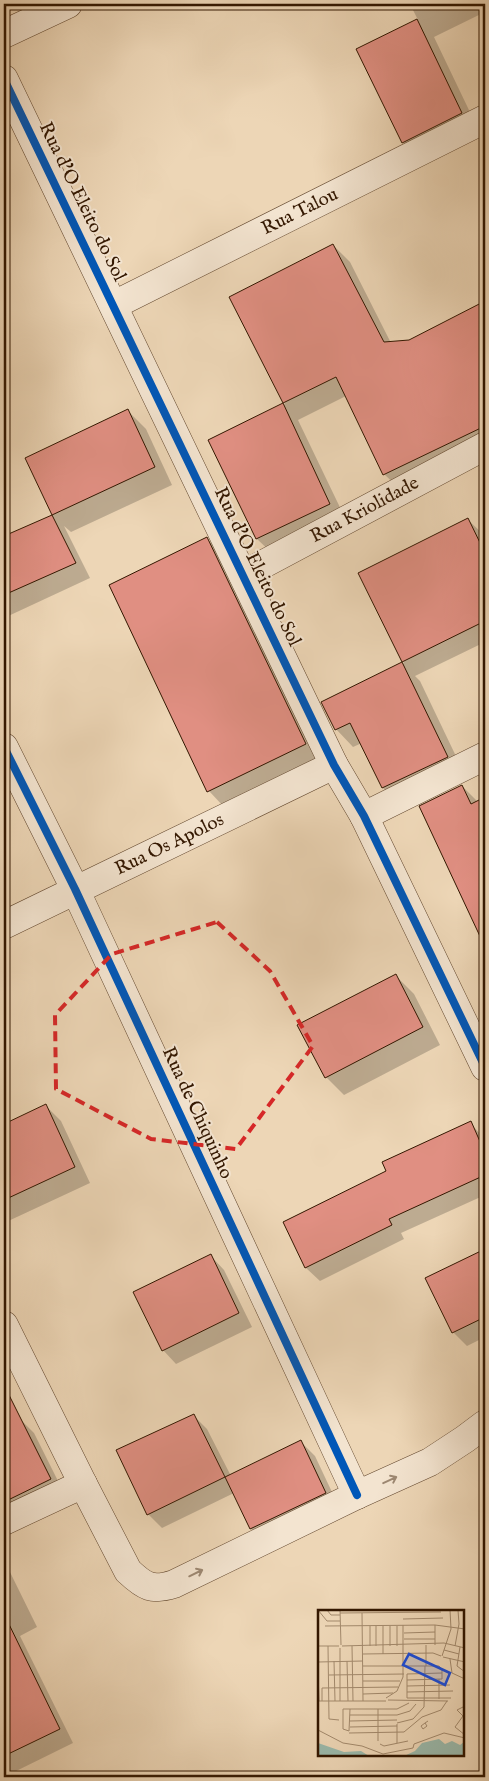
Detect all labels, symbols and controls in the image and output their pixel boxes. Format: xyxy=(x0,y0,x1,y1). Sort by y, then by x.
street label: Rua d'O Eleito do Sol xyxy=(33,118,131,286)
street label: Rua Talou xyxy=(258,183,342,241)
street label: Rua Kriolidade xyxy=(306,471,424,549)
street label: Rua d'O Eleito do Sol xyxy=(208,483,306,651)
street label: Rua Os Apolos xyxy=(111,808,228,881)
street label: Rua de Chiquinho xyxy=(156,1043,238,1183)
one-way arrow xyxy=(382,1475,397,1484)
one-way arrow xyxy=(188,1568,203,1577)
inset map xyxy=(318,1610,464,1756)

